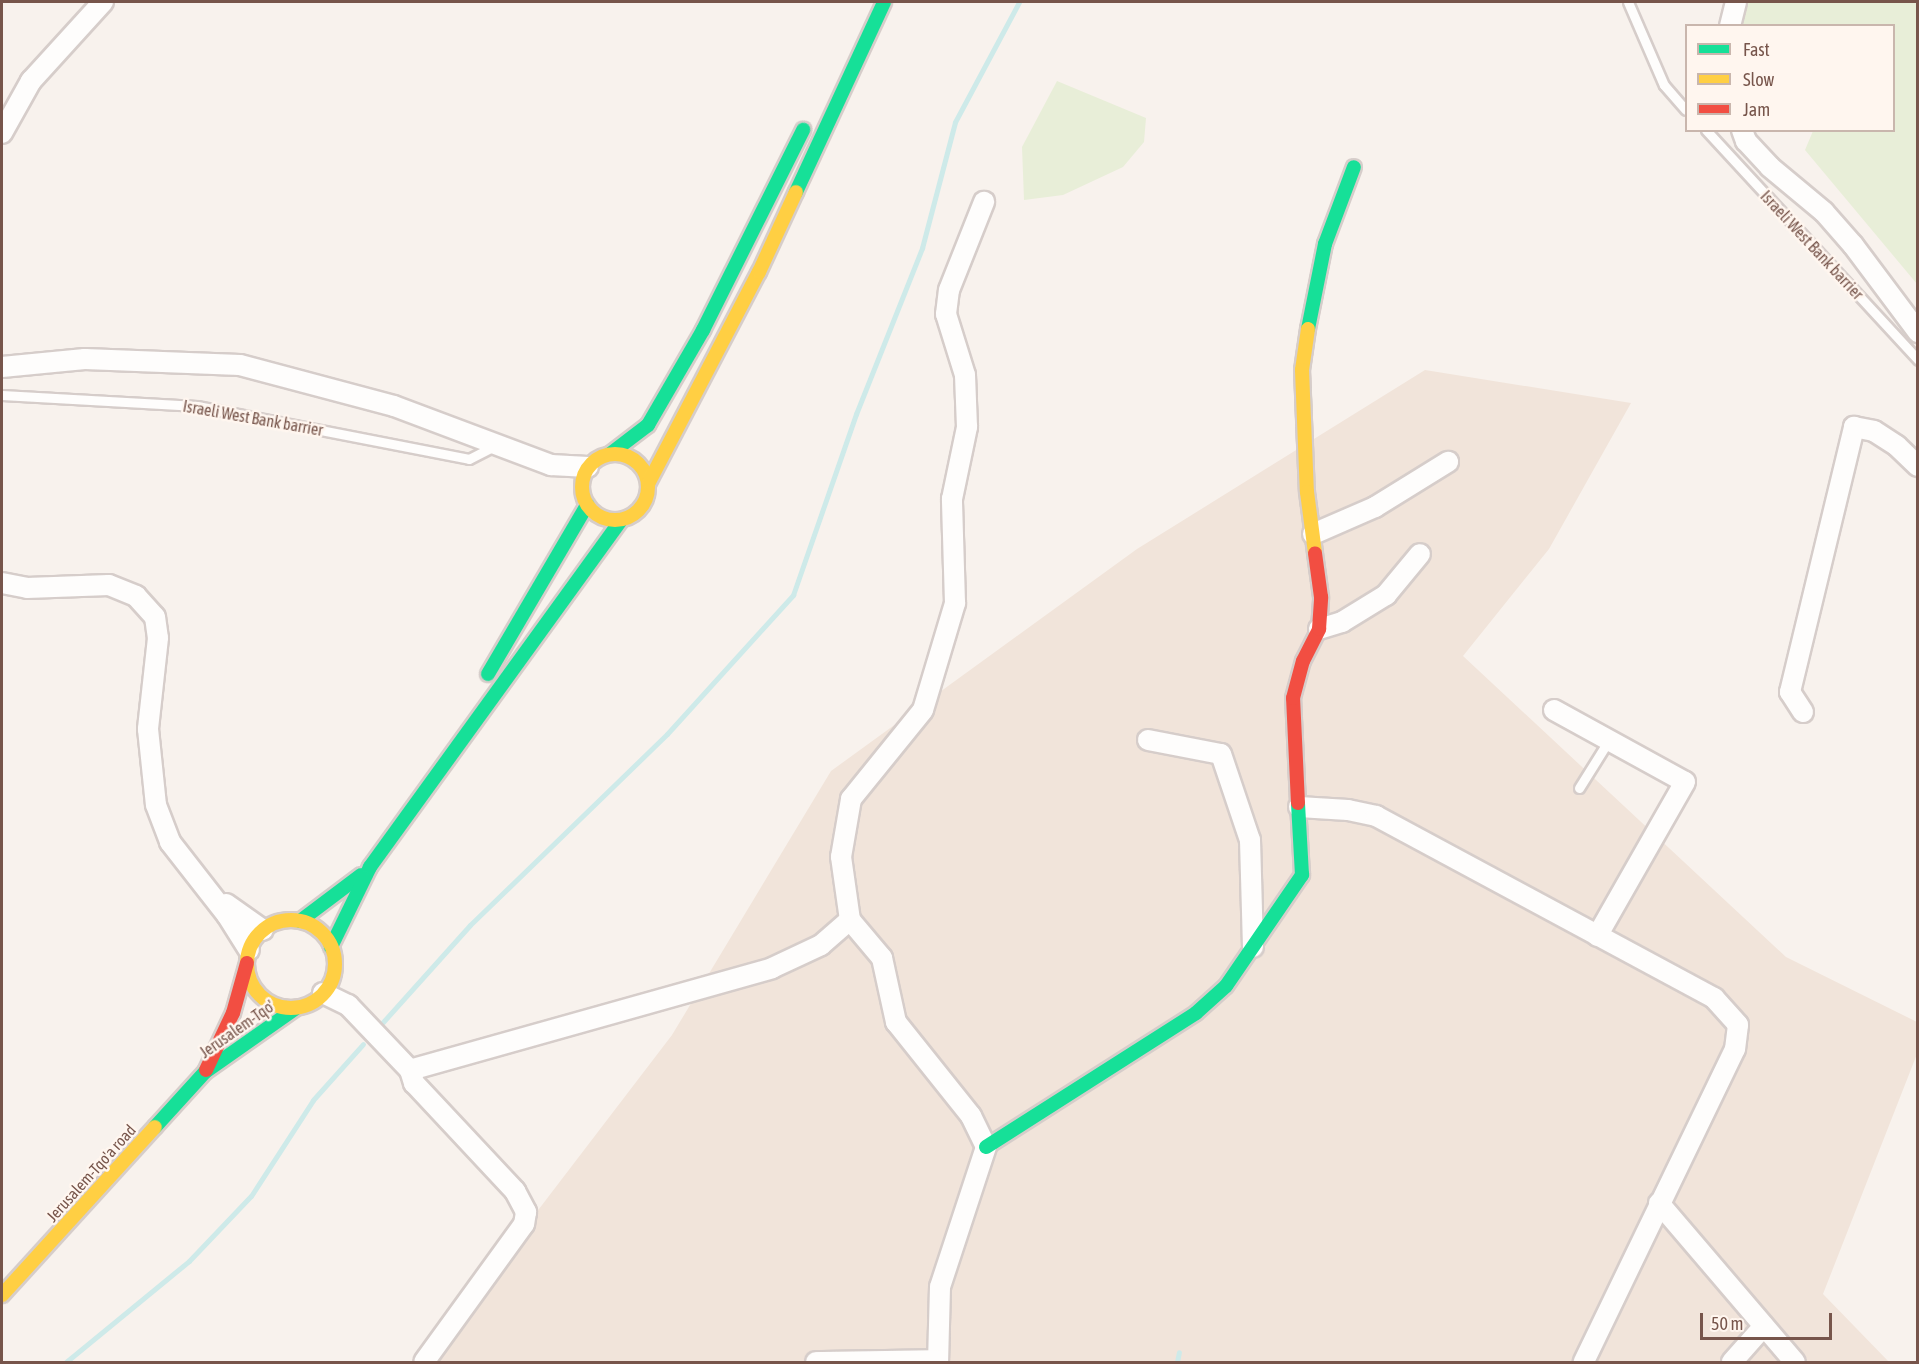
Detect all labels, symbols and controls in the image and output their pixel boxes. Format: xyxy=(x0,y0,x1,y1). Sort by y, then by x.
legend xyxy=(1685,24,1895,132)
text: Fast xyxy=(1743,39,1770,60)
text: Slow xyxy=(1743,69,1774,90)
text: Jam xyxy=(1743,99,1770,120)
street label: Israeli West Bank barrier xyxy=(1757,187,1867,303)
street label: Israeli West Bank barrier xyxy=(181,396,325,440)
street label: Jerusalem-Tqo' xyxy=(196,996,278,1062)
street label: Jerusalem-Tqo'a road xyxy=(42,1120,140,1226)
scale bar xyxy=(1703,1301,1835,1339)
text: 50 m xyxy=(1711,1313,1743,1334)

